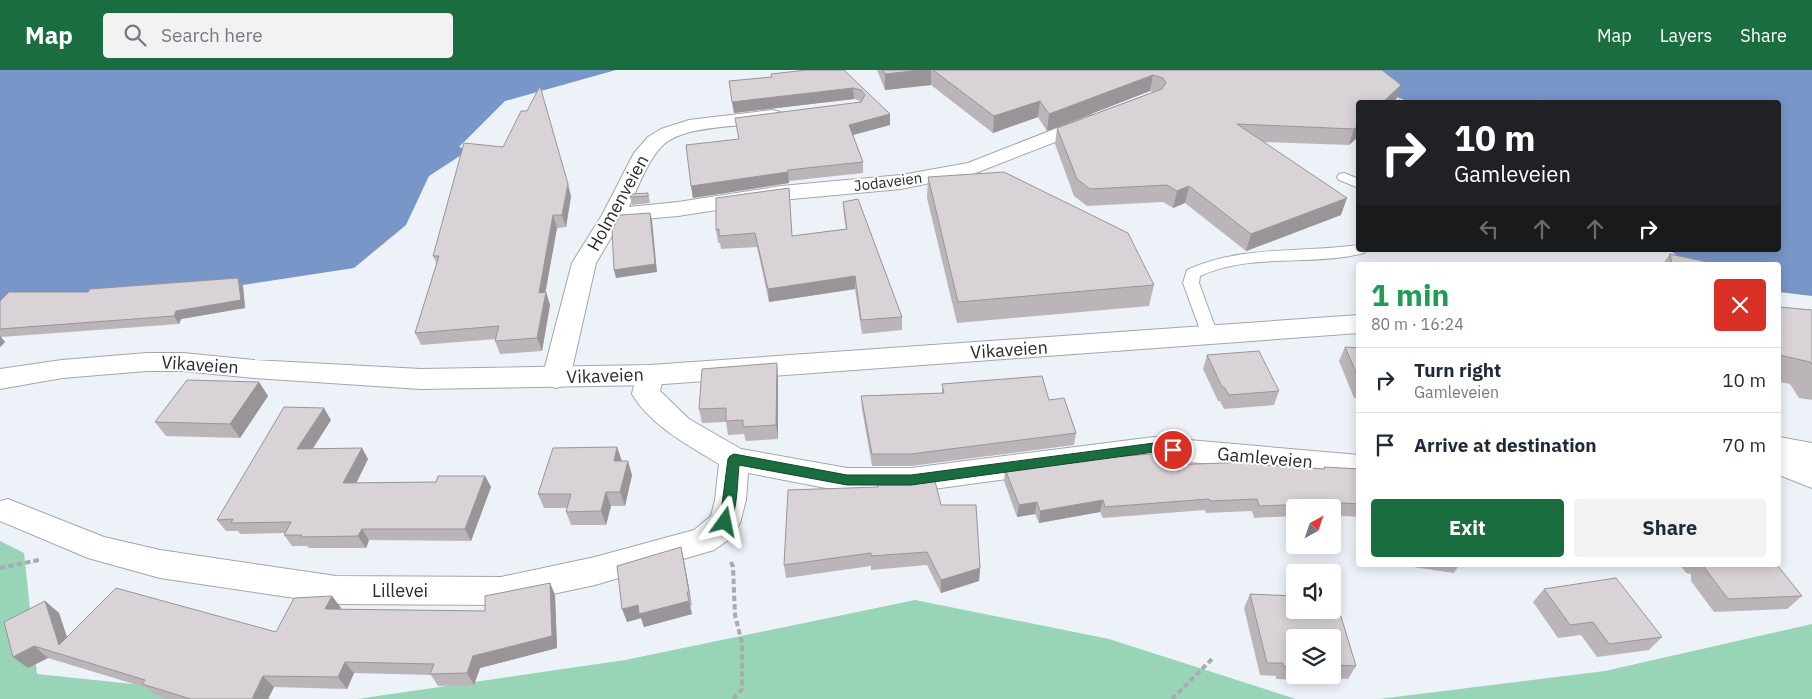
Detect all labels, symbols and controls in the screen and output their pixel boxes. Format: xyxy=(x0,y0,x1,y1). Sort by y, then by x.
search box xyxy=(103,13,453,58)
text: Map xyxy=(25,19,73,51)
icon: search xyxy=(121,21,149,49)
text: Search here xyxy=(161,23,263,47)
text: Map xyxy=(1597,24,1632,47)
text: Layers xyxy=(1660,24,1712,47)
text: Share xyxy=(1740,24,1787,47)
text: 10 m xyxy=(1454,115,1536,161)
icon: right xyxy=(1371,120,1436,185)
street label: Holmenveien xyxy=(582,151,653,255)
text: Gamleveien xyxy=(1454,159,1571,188)
street label: Jodaveien xyxy=(853,168,923,195)
icon: left xyxy=(1475,215,1503,243)
icon: ahead xyxy=(1528,215,1556,243)
icon: ahead xyxy=(1581,215,1609,243)
icon: right xyxy=(1634,215,1662,243)
text: 1 min xyxy=(1371,275,1449,314)
button: close xyxy=(1714,279,1766,331)
text: 80 m · 16:24 xyxy=(1371,314,1464,334)
street label: Vikaveien xyxy=(969,335,1048,364)
street label: Vikaveien xyxy=(161,350,240,379)
text: Turn right xyxy=(1414,358,1501,382)
street label: Vikaveien xyxy=(566,363,644,388)
icon: right xyxy=(1371,366,1399,394)
text: 10 m xyxy=(1722,368,1766,392)
text: Gamleveien xyxy=(1414,382,1499,402)
pin xyxy=(1152,429,1194,471)
icon: arrive xyxy=(1371,431,1399,459)
text: Arrive at destination xyxy=(1414,433,1597,457)
text: 70 m xyxy=(1722,433,1766,457)
icon: arrive xyxy=(1159,436,1187,464)
street label: Gamleveien xyxy=(1216,442,1314,473)
position arrow xyxy=(698,495,750,547)
north arrow xyxy=(1286,499,1341,554)
map controls xyxy=(1286,499,1341,684)
button: Exit xyxy=(1371,499,1564,557)
button: Share xyxy=(1574,499,1766,557)
button: sound xyxy=(1286,564,1341,619)
street label: Lillevei xyxy=(372,579,428,602)
button: layers xyxy=(1286,629,1341,684)

